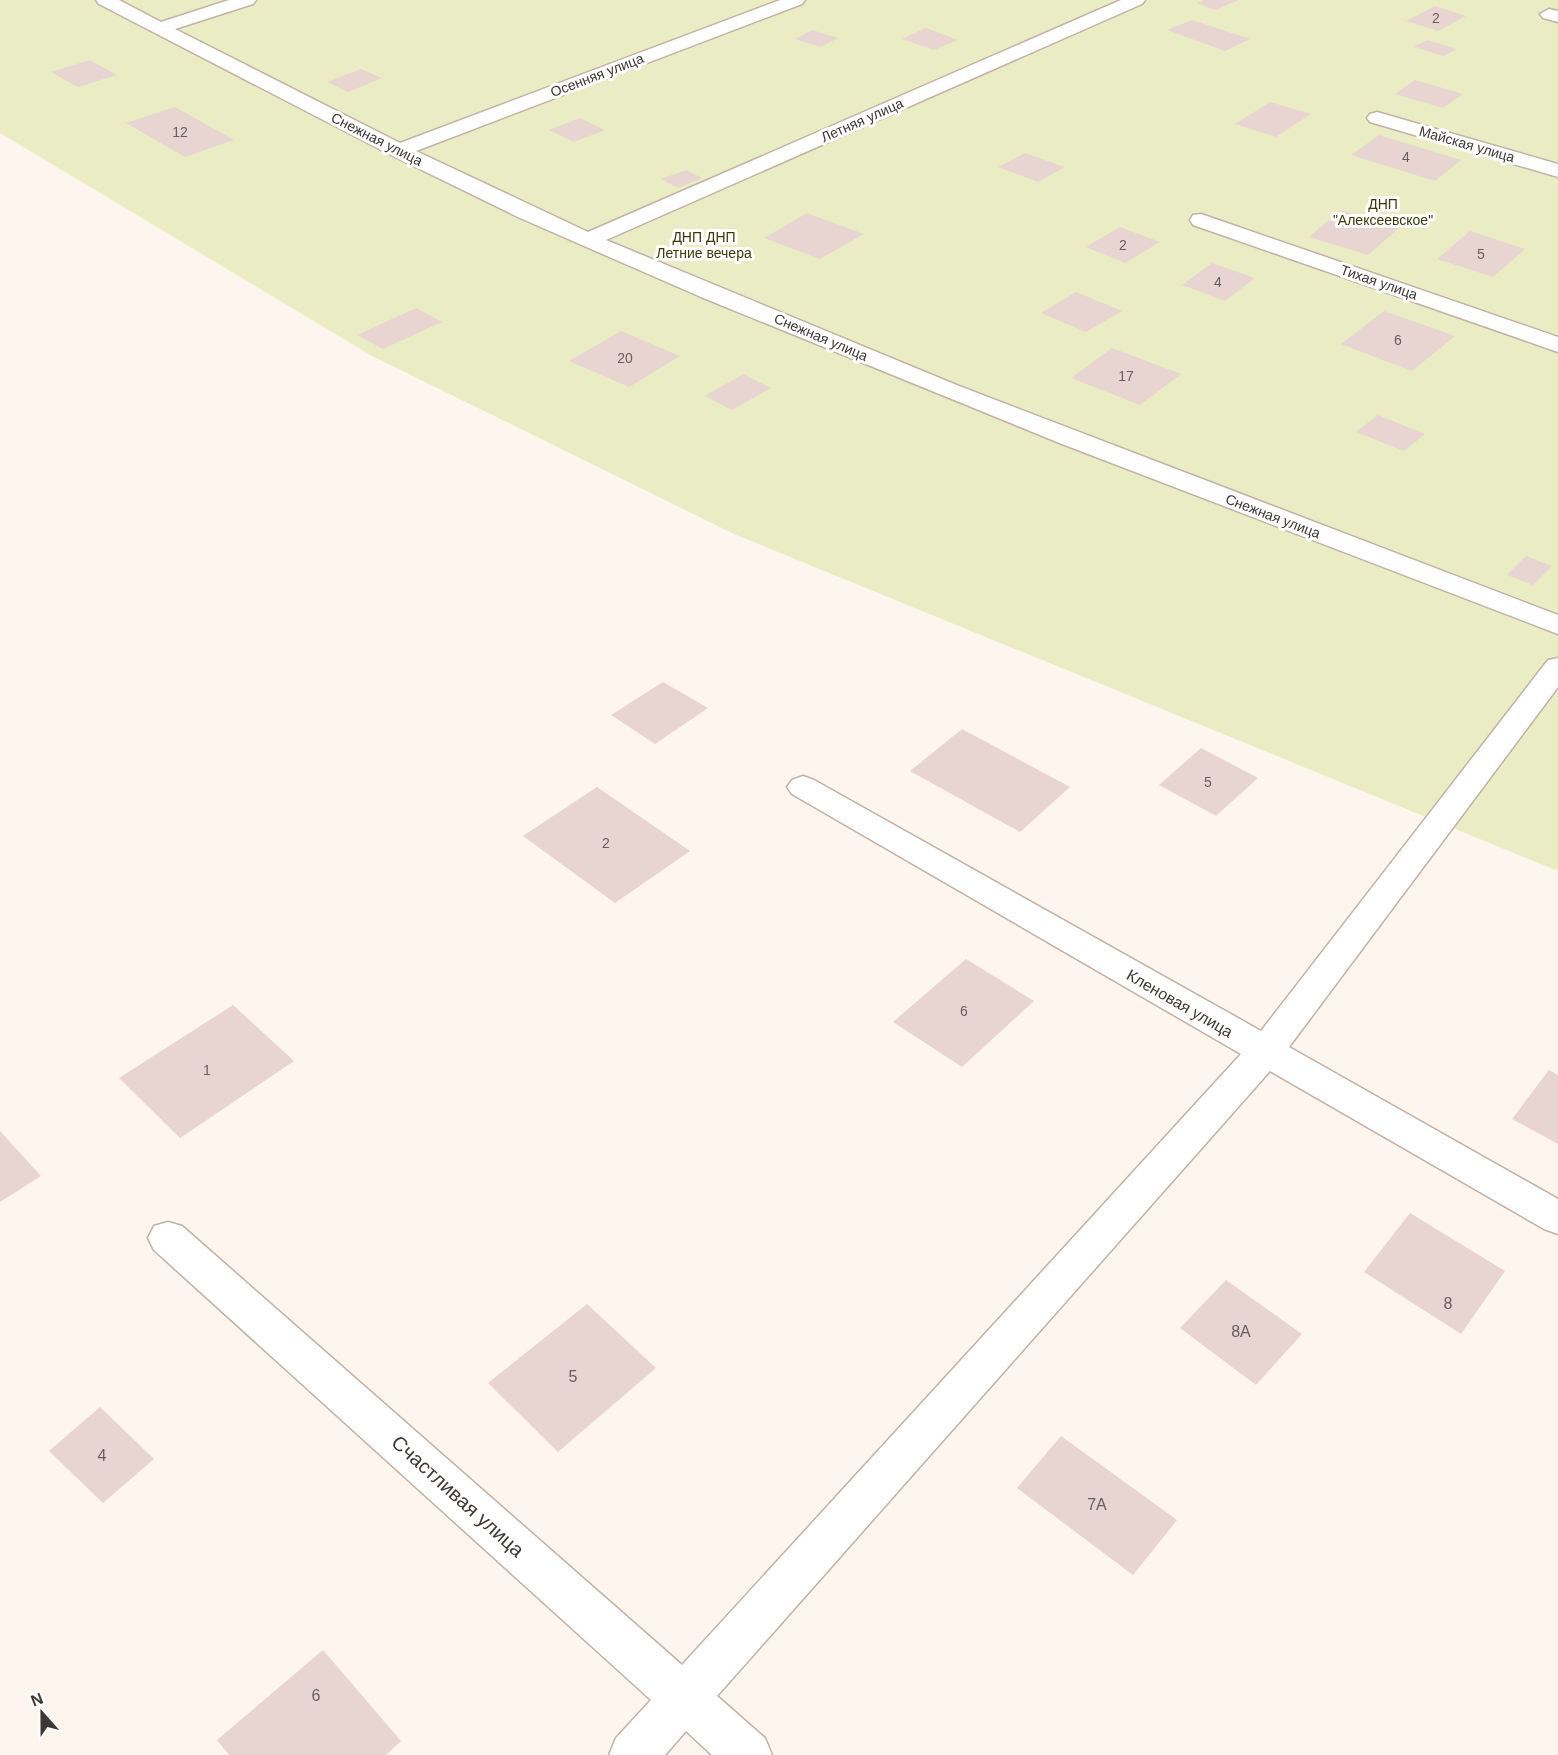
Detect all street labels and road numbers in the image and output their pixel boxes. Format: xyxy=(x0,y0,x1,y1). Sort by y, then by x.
street label: Осенняя улица xyxy=(548,50,646,100)
street label: Летняя улица xyxy=(818,95,906,145)
street label: Снежная улица xyxy=(329,109,426,169)
street label: Майская улица xyxy=(1417,123,1517,165)
street label: Тихая улица xyxy=(1338,261,1420,303)
street label: Снежная улица xyxy=(772,310,870,364)
street label: Снежная улица xyxy=(1223,491,1323,542)
street label: Кленовая улица xyxy=(1124,966,1236,1041)
street label: Счастливая улица xyxy=(387,1431,529,1562)

